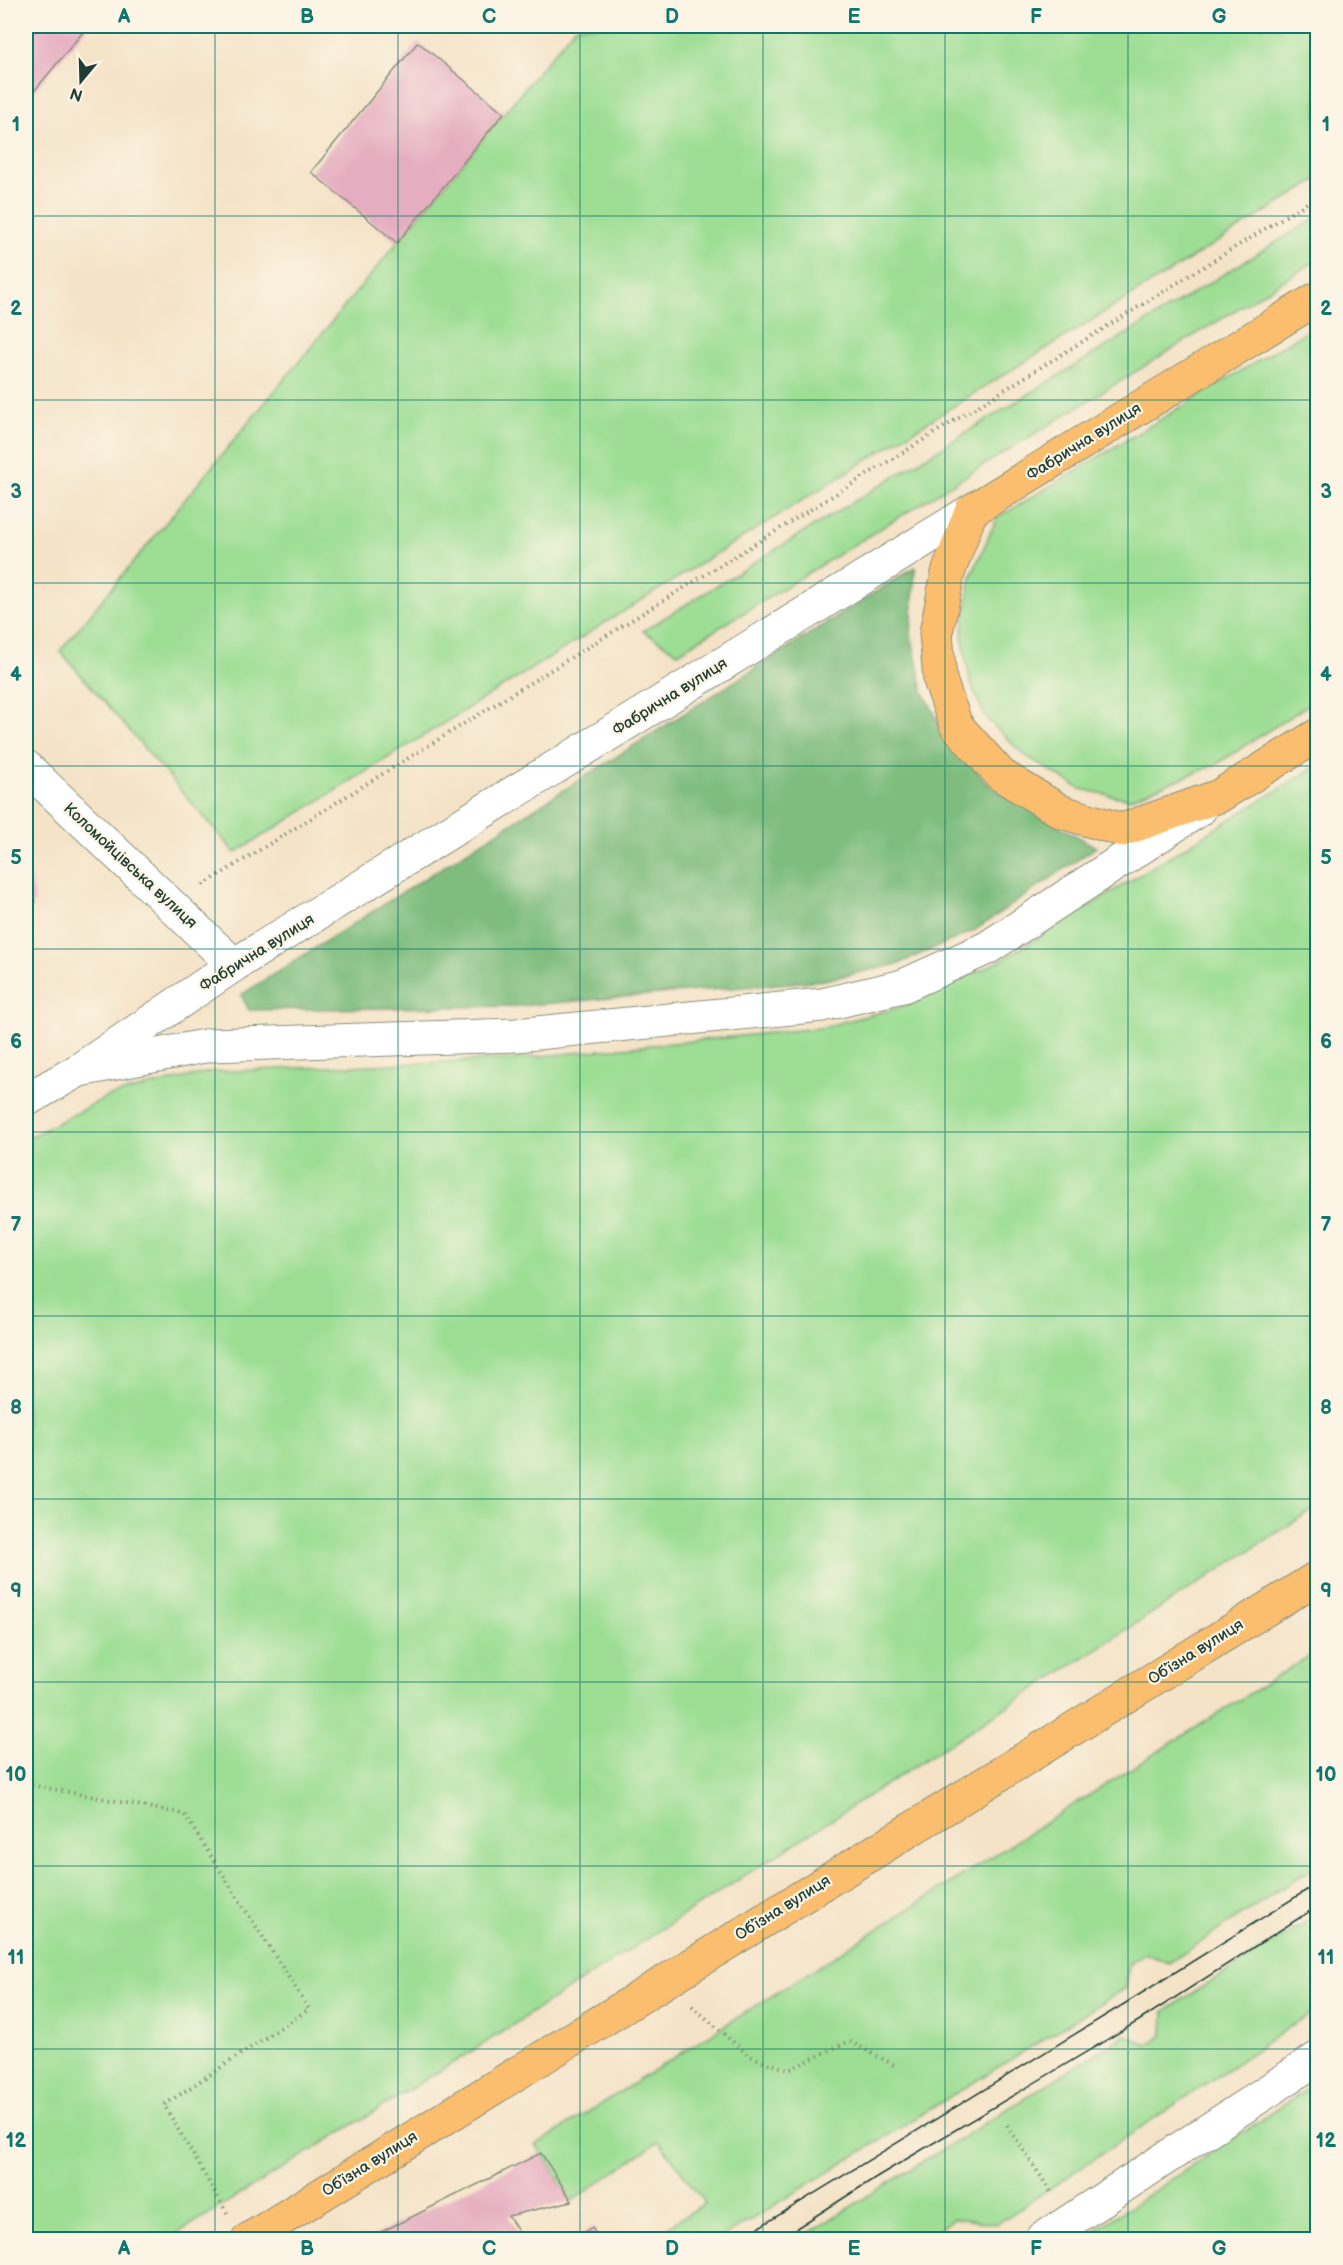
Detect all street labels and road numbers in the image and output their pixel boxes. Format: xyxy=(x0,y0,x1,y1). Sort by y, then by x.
street label: Фабрична вулиця xyxy=(1023,399,1145,485)
street label: Фабрична вулиця xyxy=(609,654,731,740)
street label: Коломойцівська вулиця xyxy=(59,799,201,933)
street label: Фабрична вулиця xyxy=(196,910,318,996)
street label: Обʼїзна вулиця xyxy=(1145,1615,1247,1689)
street label: Обʼїзна вулиця xyxy=(732,1871,834,1945)
street label: Обʼїзна вулиця xyxy=(319,2127,421,2201)

